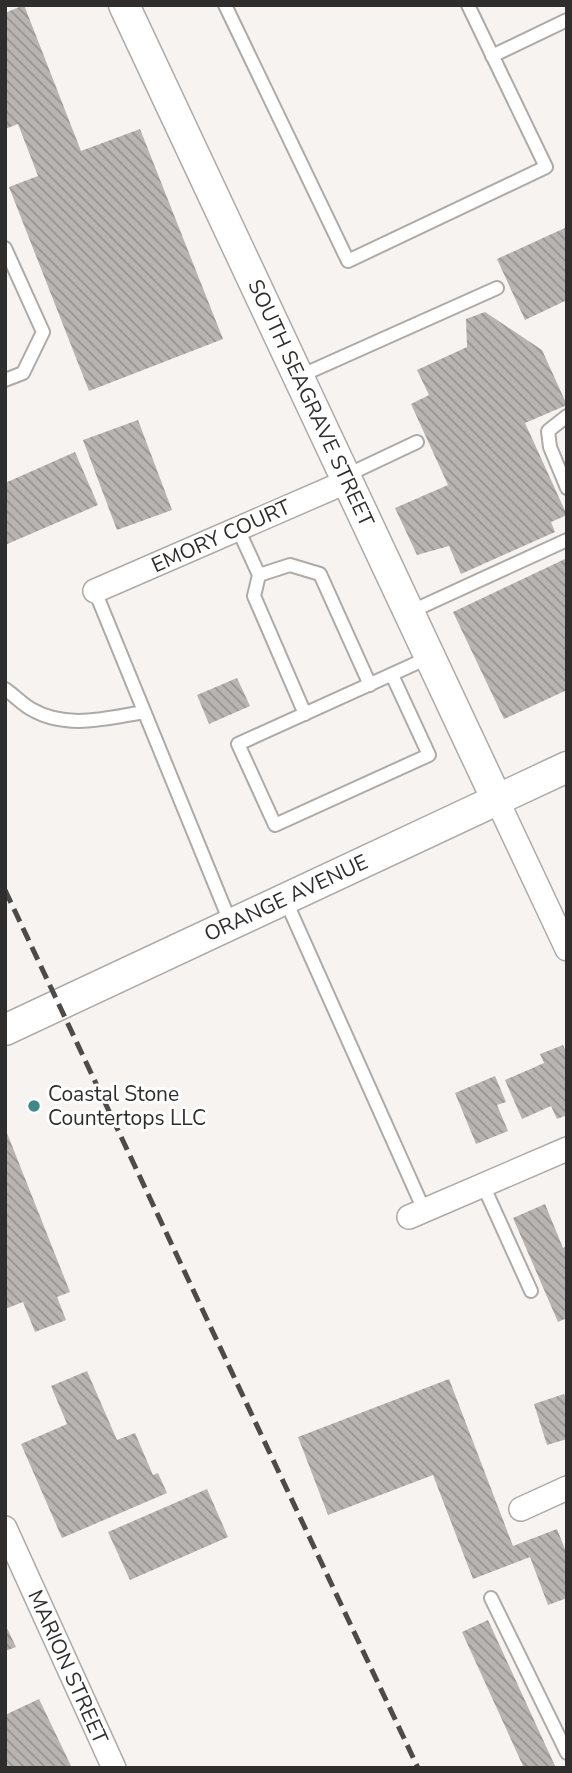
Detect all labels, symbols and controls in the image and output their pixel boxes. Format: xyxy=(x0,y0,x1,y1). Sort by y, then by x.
street label: SOUTH SEAGRAVE STREET xyxy=(241,275,381,531)
street label: EMORY COURT xyxy=(147,493,295,579)
street label: ORANGE AVENUE xyxy=(200,848,372,948)
place label: Coastal Stone Countertops LLC xyxy=(48,1080,206,1132)
marker: Coastal Stone Countertops LLC xyxy=(26,1098,42,1114)
street label: MARION STREET xyxy=(21,1586,115,1749)

